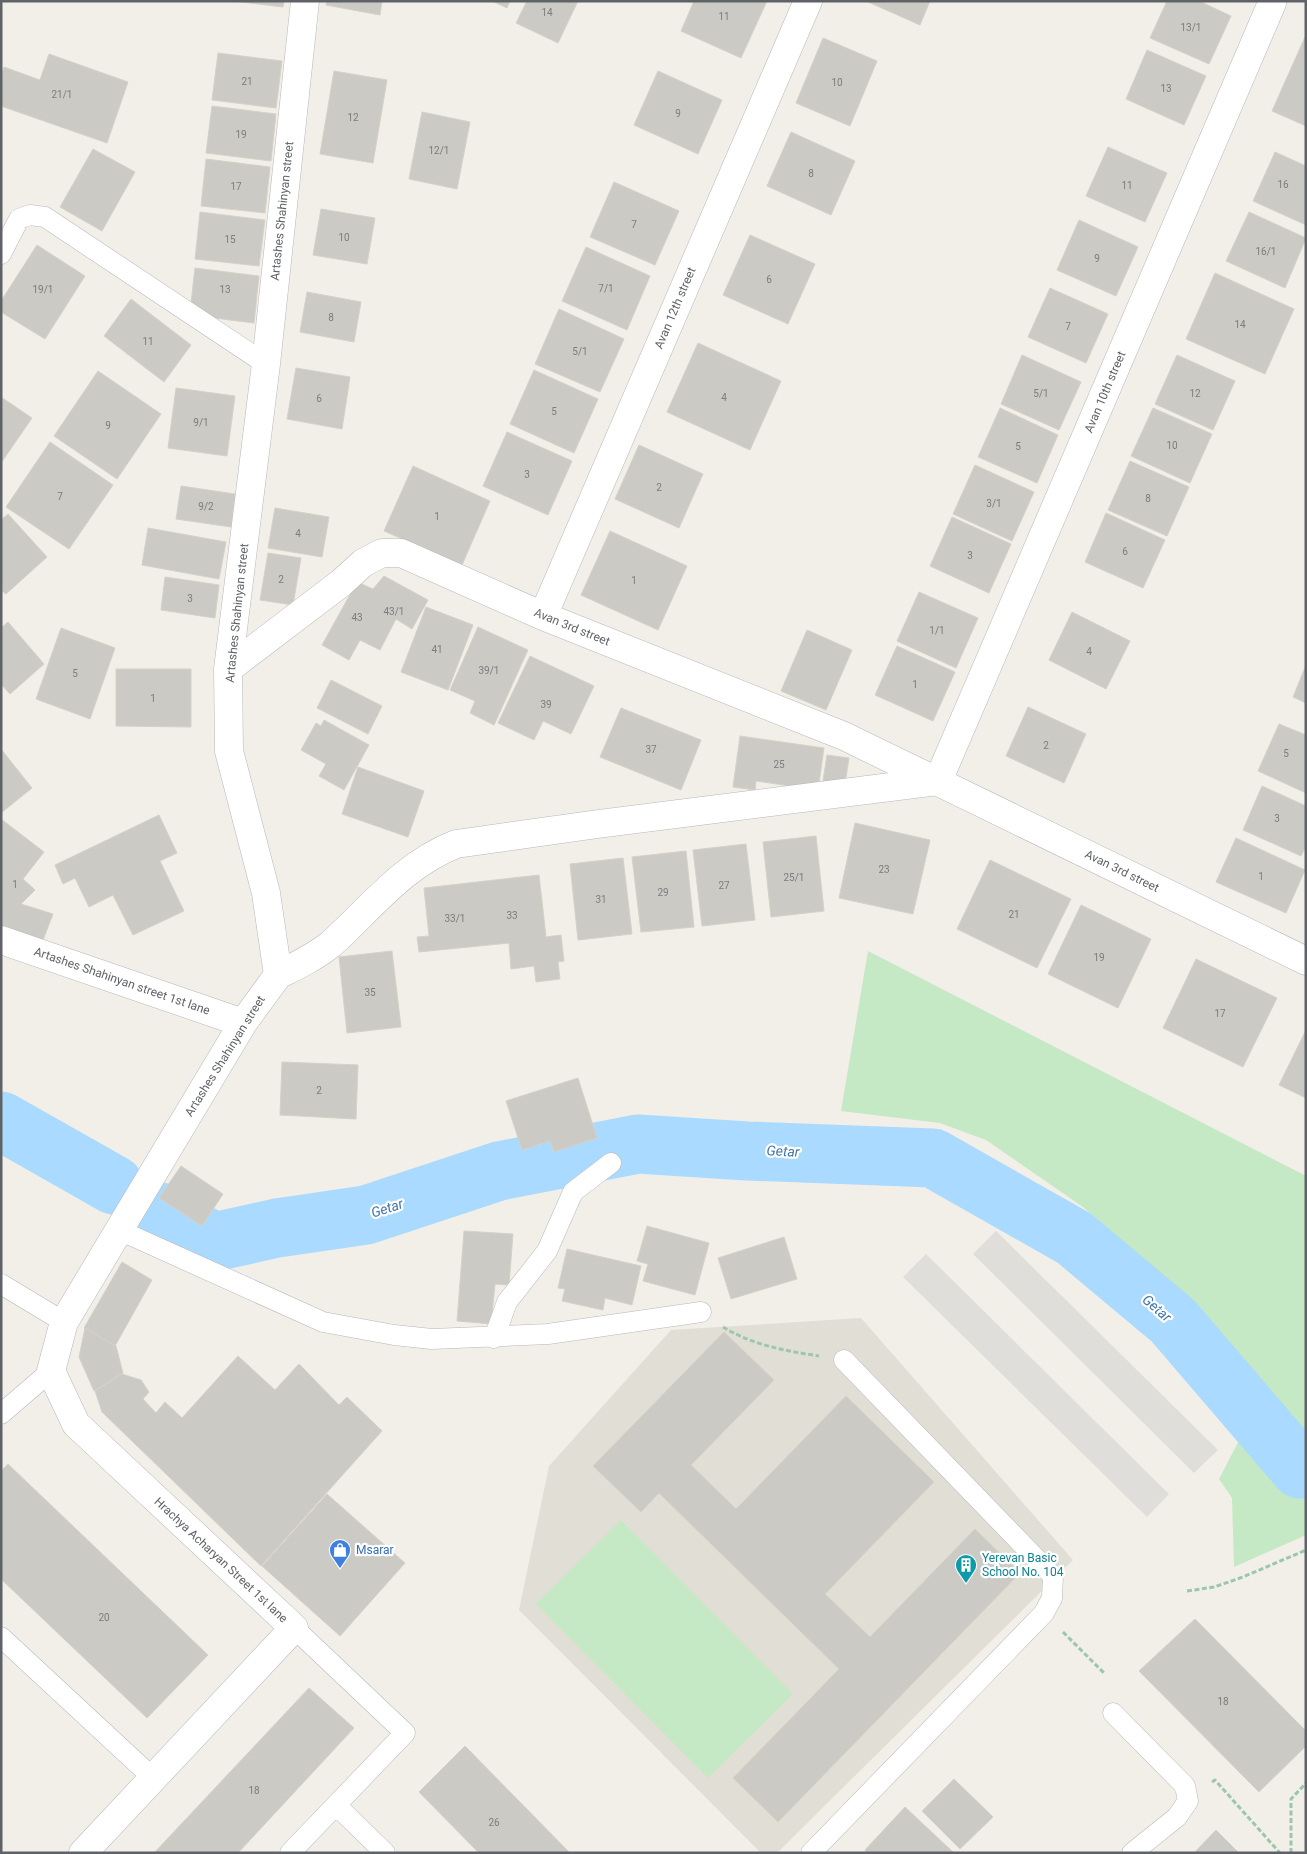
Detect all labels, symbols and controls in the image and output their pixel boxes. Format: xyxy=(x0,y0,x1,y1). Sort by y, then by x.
house number: 14 xyxy=(541,7,553,18)
house number: 11 xyxy=(718,11,730,22)
house number: 13/1 xyxy=(1181,22,1202,33)
house number: 21 xyxy=(241,76,253,87)
house number: 10 xyxy=(831,77,843,88)
house number: 13 xyxy=(1160,83,1172,94)
house number: 21/1 xyxy=(52,89,73,100)
house number: 9 xyxy=(675,108,681,119)
house number: 12 xyxy=(347,112,359,123)
house number: 19 xyxy=(235,129,247,140)
street label: Artashes Shahinyan street xyxy=(268,141,296,281)
house number: 12/1 xyxy=(429,145,450,156)
house number: 8 xyxy=(808,168,814,179)
house number: 16 xyxy=(1277,179,1289,190)
house number: 11 xyxy=(1121,180,1133,191)
house number: 17 xyxy=(230,181,242,192)
house number: 7 xyxy=(631,219,637,230)
house number: 10 xyxy=(338,232,350,243)
house number: 15 xyxy=(224,234,236,245)
house number: 16/1 xyxy=(1256,246,1277,257)
house number: 9 xyxy=(1094,253,1100,264)
street label: Avan 12th street xyxy=(652,265,698,351)
house number: 6 xyxy=(766,274,772,285)
house number: 7/1 xyxy=(598,283,614,294)
house number: 19/1 xyxy=(33,284,54,295)
house number: 13 xyxy=(219,284,231,295)
house number: 8 xyxy=(328,312,334,323)
house number: 14 xyxy=(1234,319,1246,330)
house number: 7 xyxy=(1065,321,1071,332)
house number: 11 xyxy=(142,336,154,347)
house number: 5/1 xyxy=(572,346,588,357)
street label: Avan 10th street xyxy=(1082,349,1128,435)
house number: 5/1 xyxy=(1033,388,1049,399)
house number: 12 xyxy=(1189,388,1201,399)
house number: 4 xyxy=(721,392,727,403)
house number: 6 xyxy=(316,393,322,404)
house number: 5 xyxy=(551,406,557,417)
house number: 9/1 xyxy=(193,417,209,428)
house number: 9 xyxy=(105,420,111,431)
house number: 10 xyxy=(1166,440,1178,451)
house number: 5 xyxy=(1015,441,1021,452)
house number: 3 xyxy=(524,469,530,480)
house number: 2 xyxy=(656,482,662,493)
house number: 7 xyxy=(57,491,63,502)
house number: 8 xyxy=(1145,493,1151,504)
house number: 3/1 xyxy=(986,498,1002,509)
house number: 9/2 xyxy=(198,501,214,512)
house number: 1 xyxy=(434,511,440,522)
house number: 4 xyxy=(295,528,301,539)
street label: Artashes Shahinyan street xyxy=(223,543,251,683)
house number: 6 xyxy=(1122,546,1128,557)
house number: 3 xyxy=(967,550,973,561)
house number: 2 xyxy=(278,574,284,585)
house number: 1 xyxy=(631,575,637,586)
house number: 3 xyxy=(187,593,193,604)
street label: Avan 3rd street xyxy=(532,605,612,649)
house number: 43/1 xyxy=(384,606,405,617)
house number: 43 xyxy=(351,612,363,623)
house number: 1/1 xyxy=(929,625,945,636)
house number: 41 xyxy=(431,644,443,655)
house number: 4 xyxy=(1086,646,1092,657)
house number: 39/1 xyxy=(479,665,500,676)
house number: 5 xyxy=(72,668,78,679)
house number: 1 xyxy=(912,679,918,690)
house number: 1 xyxy=(150,693,156,704)
house number: 39 xyxy=(540,699,552,710)
house number: 2 xyxy=(1043,740,1049,751)
house number: 37 xyxy=(645,744,657,755)
house number: 5 xyxy=(1283,748,1289,759)
house number: 25 xyxy=(773,759,785,770)
house number: 3 xyxy=(1274,813,1280,824)
street label: Avan 3rd street xyxy=(1083,847,1161,895)
house number: 23 xyxy=(878,864,890,875)
house number: 1 xyxy=(1258,871,1264,882)
house number: 25/1 xyxy=(784,872,805,883)
house number: 1 xyxy=(12,879,18,890)
house number: 27 xyxy=(718,880,730,891)
house number: 29 xyxy=(657,887,669,898)
house number: 31 xyxy=(595,894,607,905)
house number: 21 xyxy=(1008,909,1020,920)
house number: 33 xyxy=(506,910,518,921)
house number: 33/1 xyxy=(445,913,466,924)
street label: Artashes Shahinyan street 1st lane xyxy=(32,944,212,1018)
house number: 19 xyxy=(1093,952,1105,963)
house number: 35 xyxy=(364,987,376,998)
street label: Artashes Shahinyan street xyxy=(182,993,268,1119)
house number: 17 xyxy=(1214,1008,1226,1019)
house number: 2 xyxy=(316,1085,322,1096)
water label: Getar xyxy=(766,1142,800,1160)
water label: Getar xyxy=(369,1195,405,1221)
water label: Getar xyxy=(1139,1291,1175,1325)
street label: Hrachya Acharyan Street 1st lane xyxy=(152,1495,290,1625)
shop icon: Msarar xyxy=(328,1538,352,1569)
place label: Msarar xyxy=(356,1543,394,1557)
place label: Yerevan Basic School No. 104 xyxy=(982,1551,1064,1579)
building icon: Yerevan Basic School No. 104 xyxy=(954,1553,978,1584)
house number: 20 xyxy=(98,1612,110,1623)
house number: 18 xyxy=(1217,1696,1229,1707)
house number: 18 xyxy=(248,1785,260,1796)
house number: 26 xyxy=(488,1817,500,1828)

